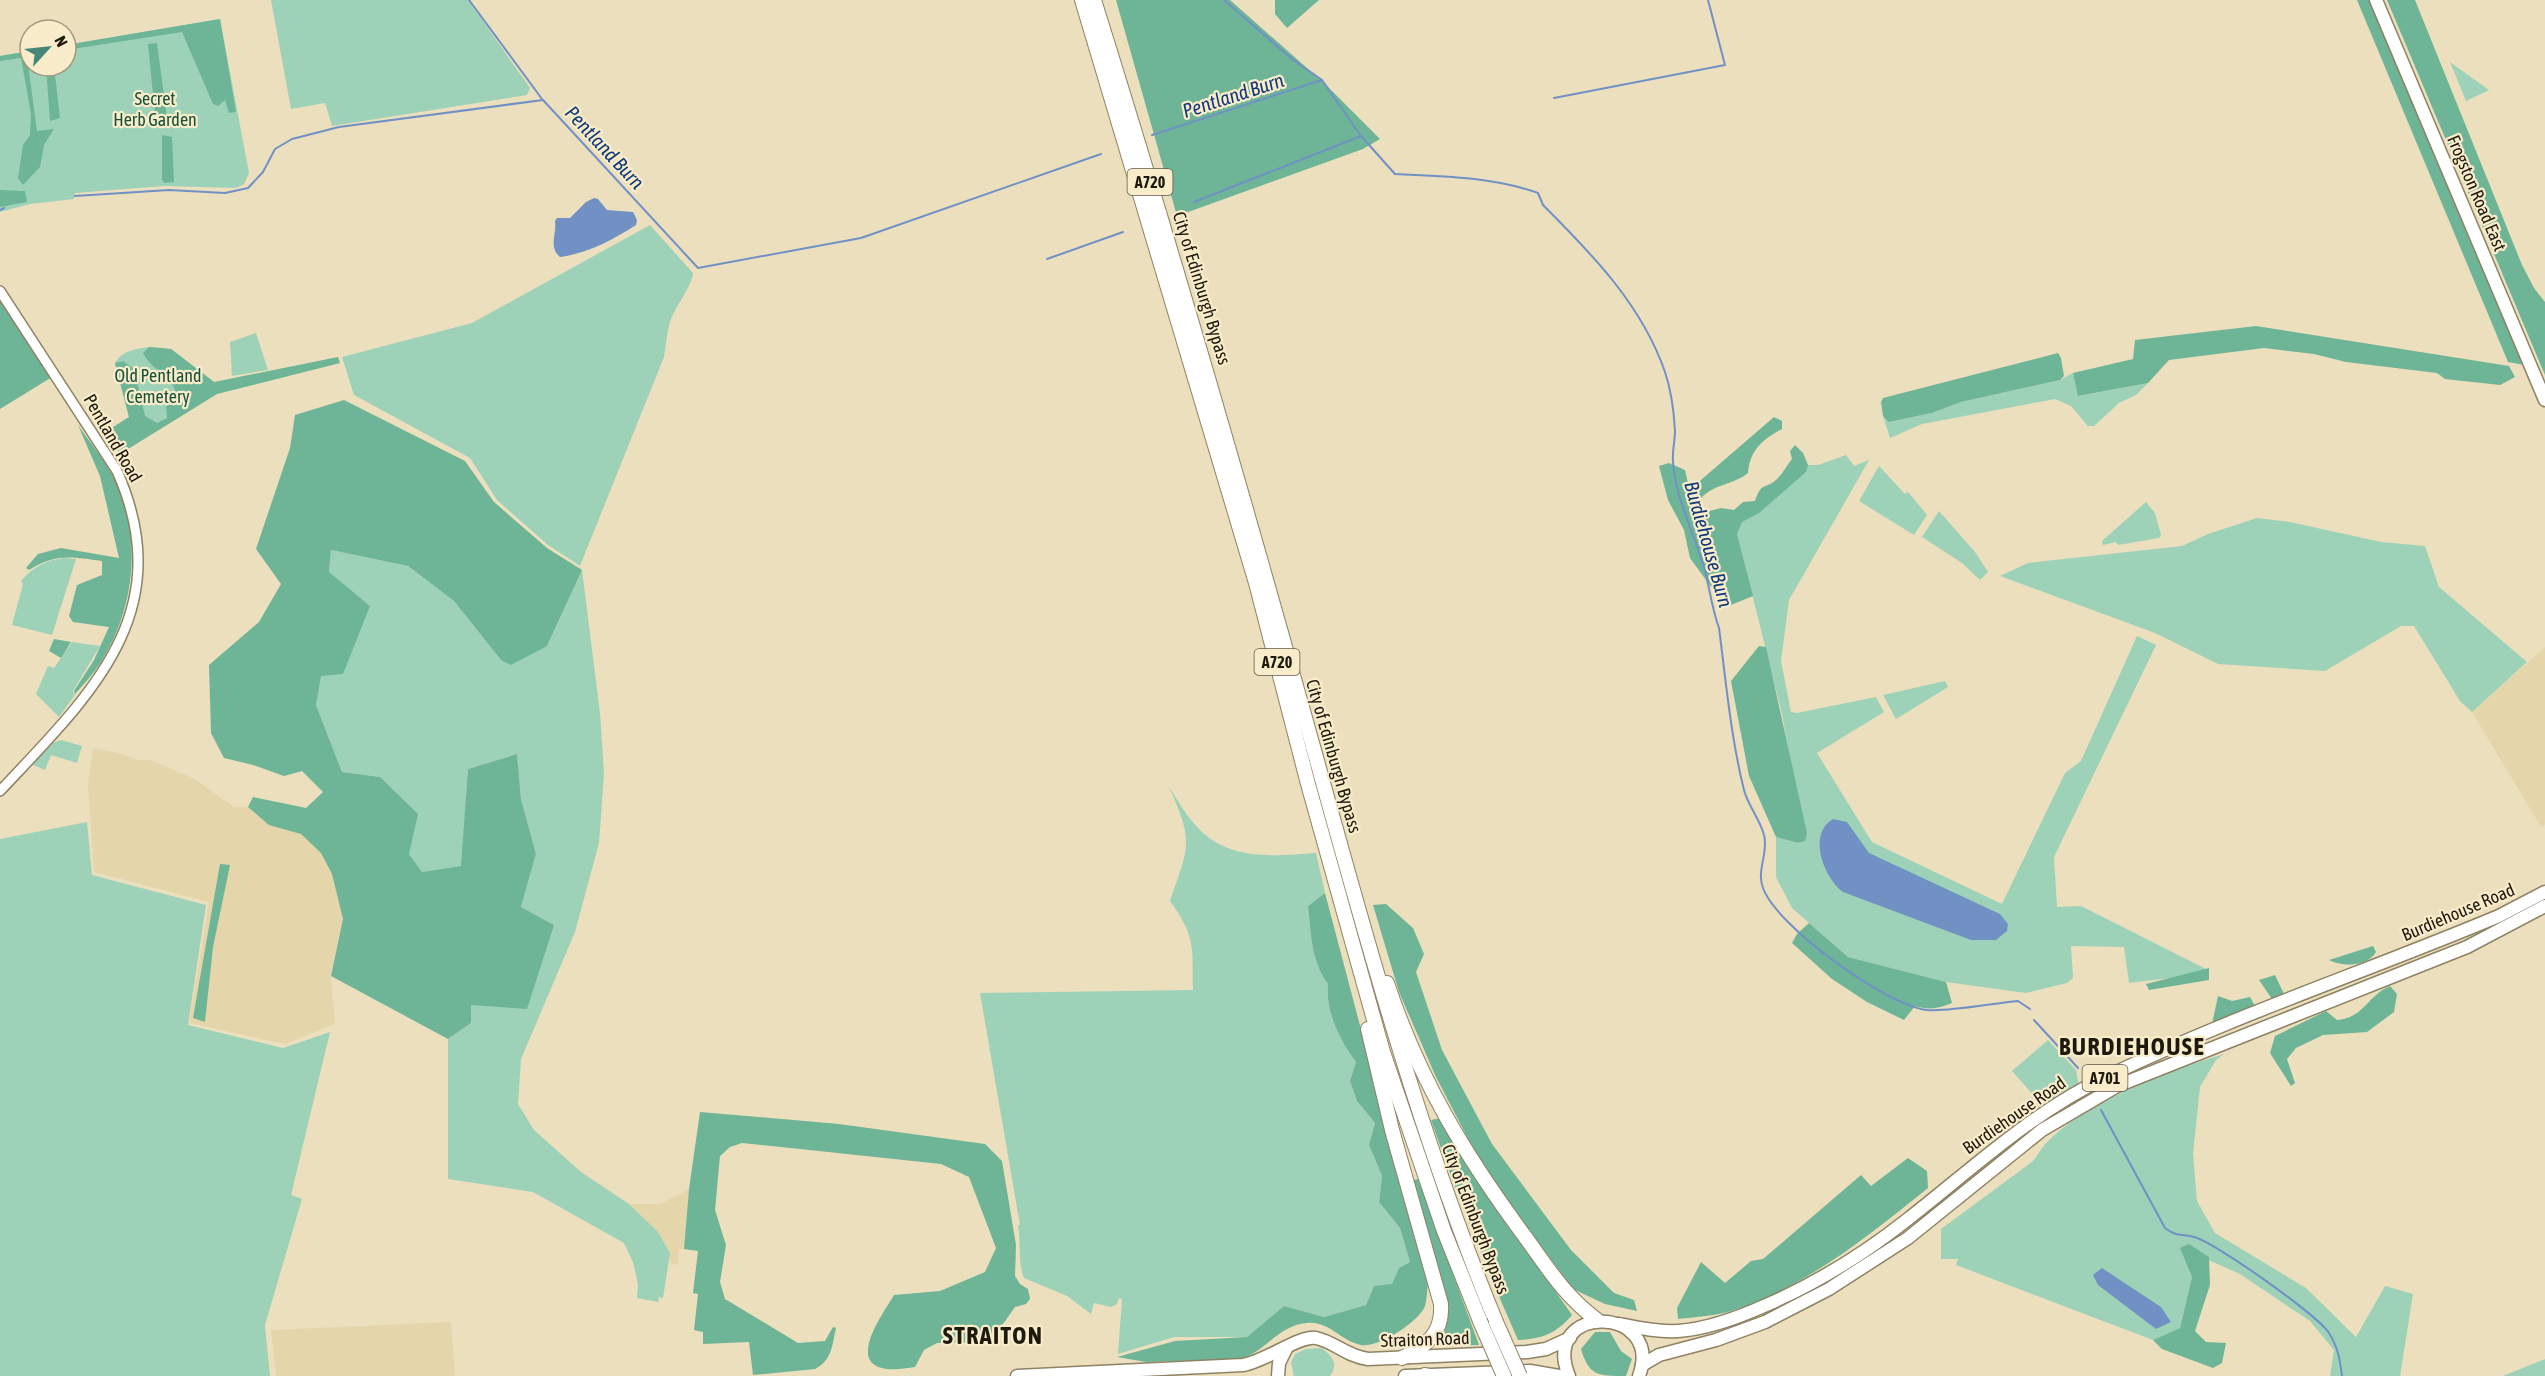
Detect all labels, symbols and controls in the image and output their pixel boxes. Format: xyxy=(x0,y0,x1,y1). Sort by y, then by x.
north arrow xyxy=(18,18,78,78)
text: N xyxy=(51,33,72,49)
water label: Pentland Burn xyxy=(1179,68,1287,122)
park label: Secret Herb Garden xyxy=(113,88,197,130)
water label: Pentland Burn xyxy=(561,101,649,193)
street label: Frogston Road East xyxy=(2443,132,2511,254)
road number: A720 xyxy=(1128,169,1172,195)
street label: City of Edinburgh Bypass xyxy=(1169,209,1235,367)
park label: Old Pentland Cemetery xyxy=(114,365,202,407)
street label: Pentland Road xyxy=(79,390,147,486)
water label: Burdiehouse Burn xyxy=(1680,478,1738,610)
road number: A720 xyxy=(1254,649,1300,675)
street label: City of Edinburgh Bypass xyxy=(1302,677,1366,835)
street label: Burdiehouse Road xyxy=(2398,879,2518,945)
district label: BURDIEHOUSE xyxy=(2059,1033,2205,1060)
road number: A701 xyxy=(2082,1065,2128,1091)
street label: Burdiehouse Road xyxy=(1959,1072,2069,1158)
street label: City of Edinburgh Bypass xyxy=(1438,1141,1514,1297)
district label: STRAITON xyxy=(943,1322,1043,1349)
street label: Straiton Road xyxy=(1380,1327,1470,1351)

